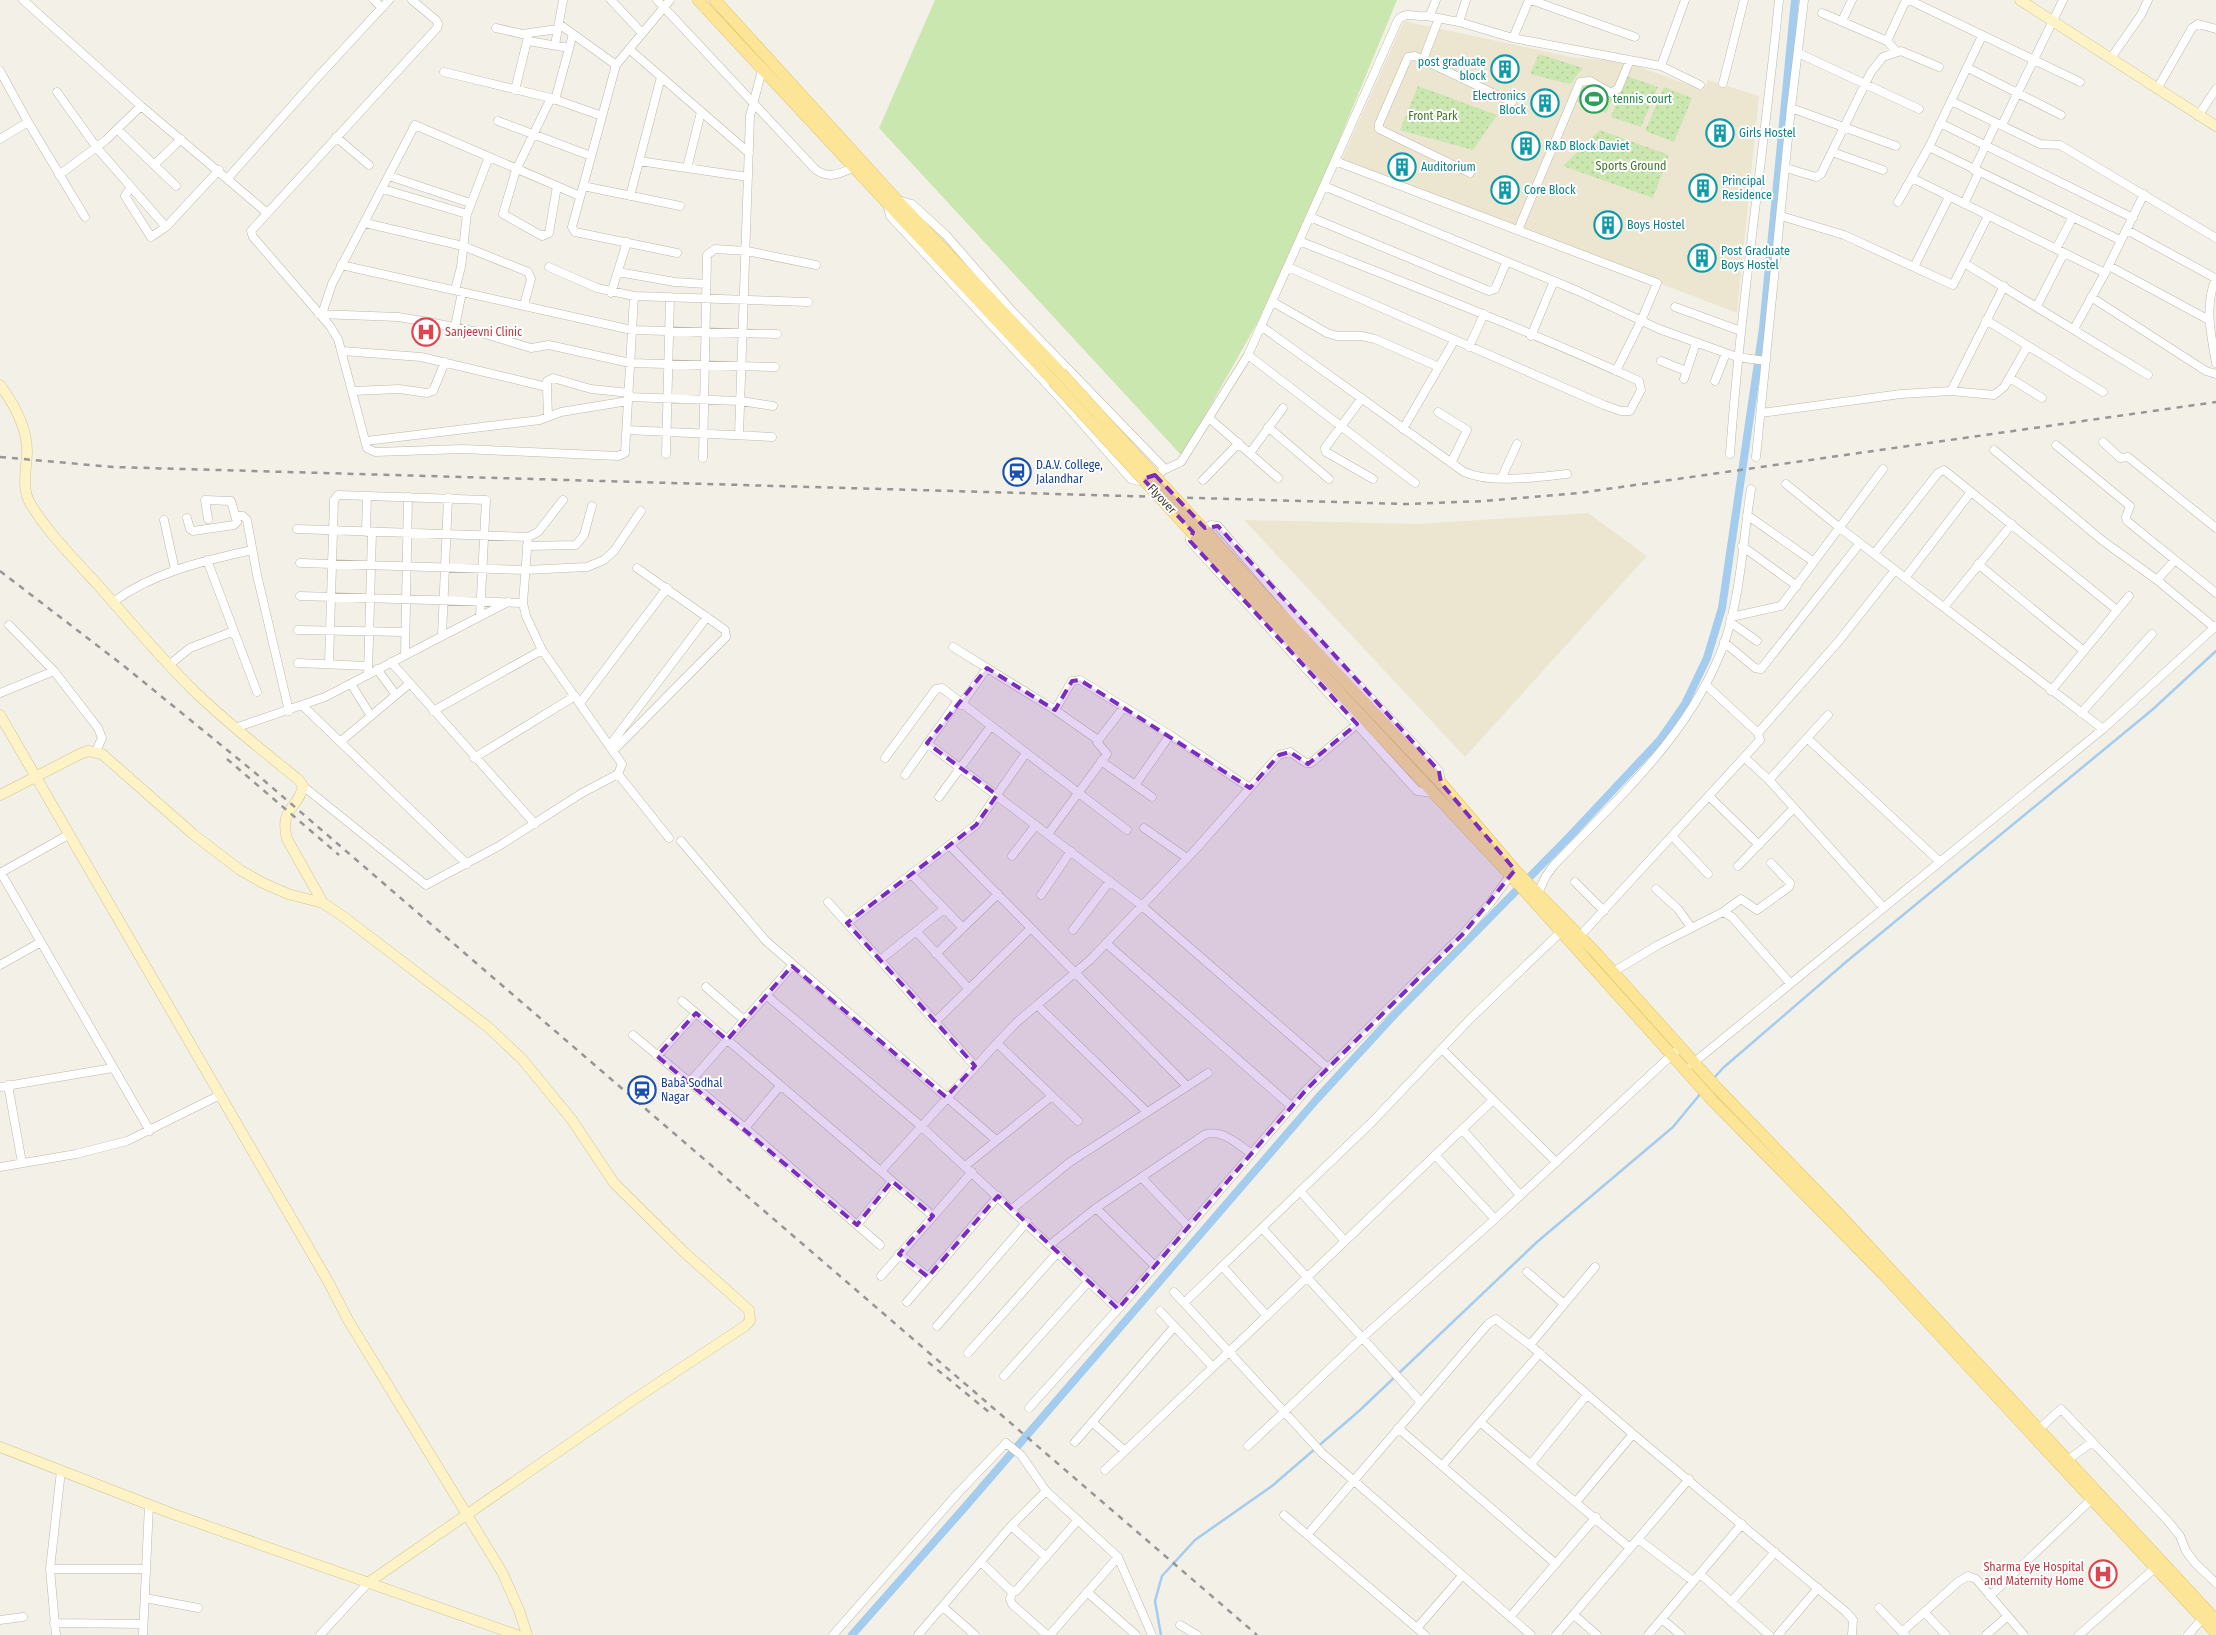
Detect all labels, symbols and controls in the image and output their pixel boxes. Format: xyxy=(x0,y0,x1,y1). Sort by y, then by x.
building icon: post graduate block xyxy=(1490,54,1520,84)
place label: post graduate block xyxy=(1418,55,1486,83)
sports icon: tennis court xyxy=(1579,84,1609,114)
building icon: Electronics Block xyxy=(1530,88,1560,118)
place label: Electronics Block xyxy=(1473,89,1526,117)
place label: tennis court xyxy=(1613,92,1672,106)
park label: Front Park xyxy=(1408,109,1458,123)
building icon: Girls Hostel xyxy=(1705,118,1735,148)
place label: Girls Hostel xyxy=(1739,126,1796,140)
building icon: R&D Block Daviet xyxy=(1511,131,1541,161)
place label: R&D Block Daviet xyxy=(1545,139,1630,153)
building icon: Auditorium xyxy=(1387,152,1417,182)
park label: Sports Ground xyxy=(1596,159,1666,173)
place label: Auditorium xyxy=(1421,160,1476,174)
building icon: Principal Residence xyxy=(1688,173,1718,203)
place label: Principal Residence xyxy=(1722,174,1772,202)
building icon: Core Block xyxy=(1490,175,1520,205)
place label: Core Block xyxy=(1524,183,1576,197)
building icon: Boys Hostel xyxy=(1593,210,1623,240)
place label: Boys Hostel xyxy=(1627,218,1685,232)
building icon: Post Graduate Boys Hostel xyxy=(1687,243,1717,273)
place label: Post Graduate Boys Hostel xyxy=(1721,244,1790,272)
hospital icon: Sanjeevni Clinic xyxy=(411,317,441,347)
place label: Sanjeevni Clinic xyxy=(445,325,522,339)
station icon: D.A.V. College, Jalandhar xyxy=(1002,457,1032,487)
place label: D.A.V. College, Jalandhar xyxy=(1036,458,1103,486)
street label: Flyover xyxy=(1145,481,1180,517)
station icon: Baba Sodhal Nagar xyxy=(627,1075,657,1105)
place label: Baba Sodhal Nagar xyxy=(661,1076,722,1104)
hospital icon: Sharma Eye Hospital and Maternity Home xyxy=(2088,1559,2118,1589)
place label: Sharma Eye Hospital and Maternity Home xyxy=(1983,1560,2084,1588)

